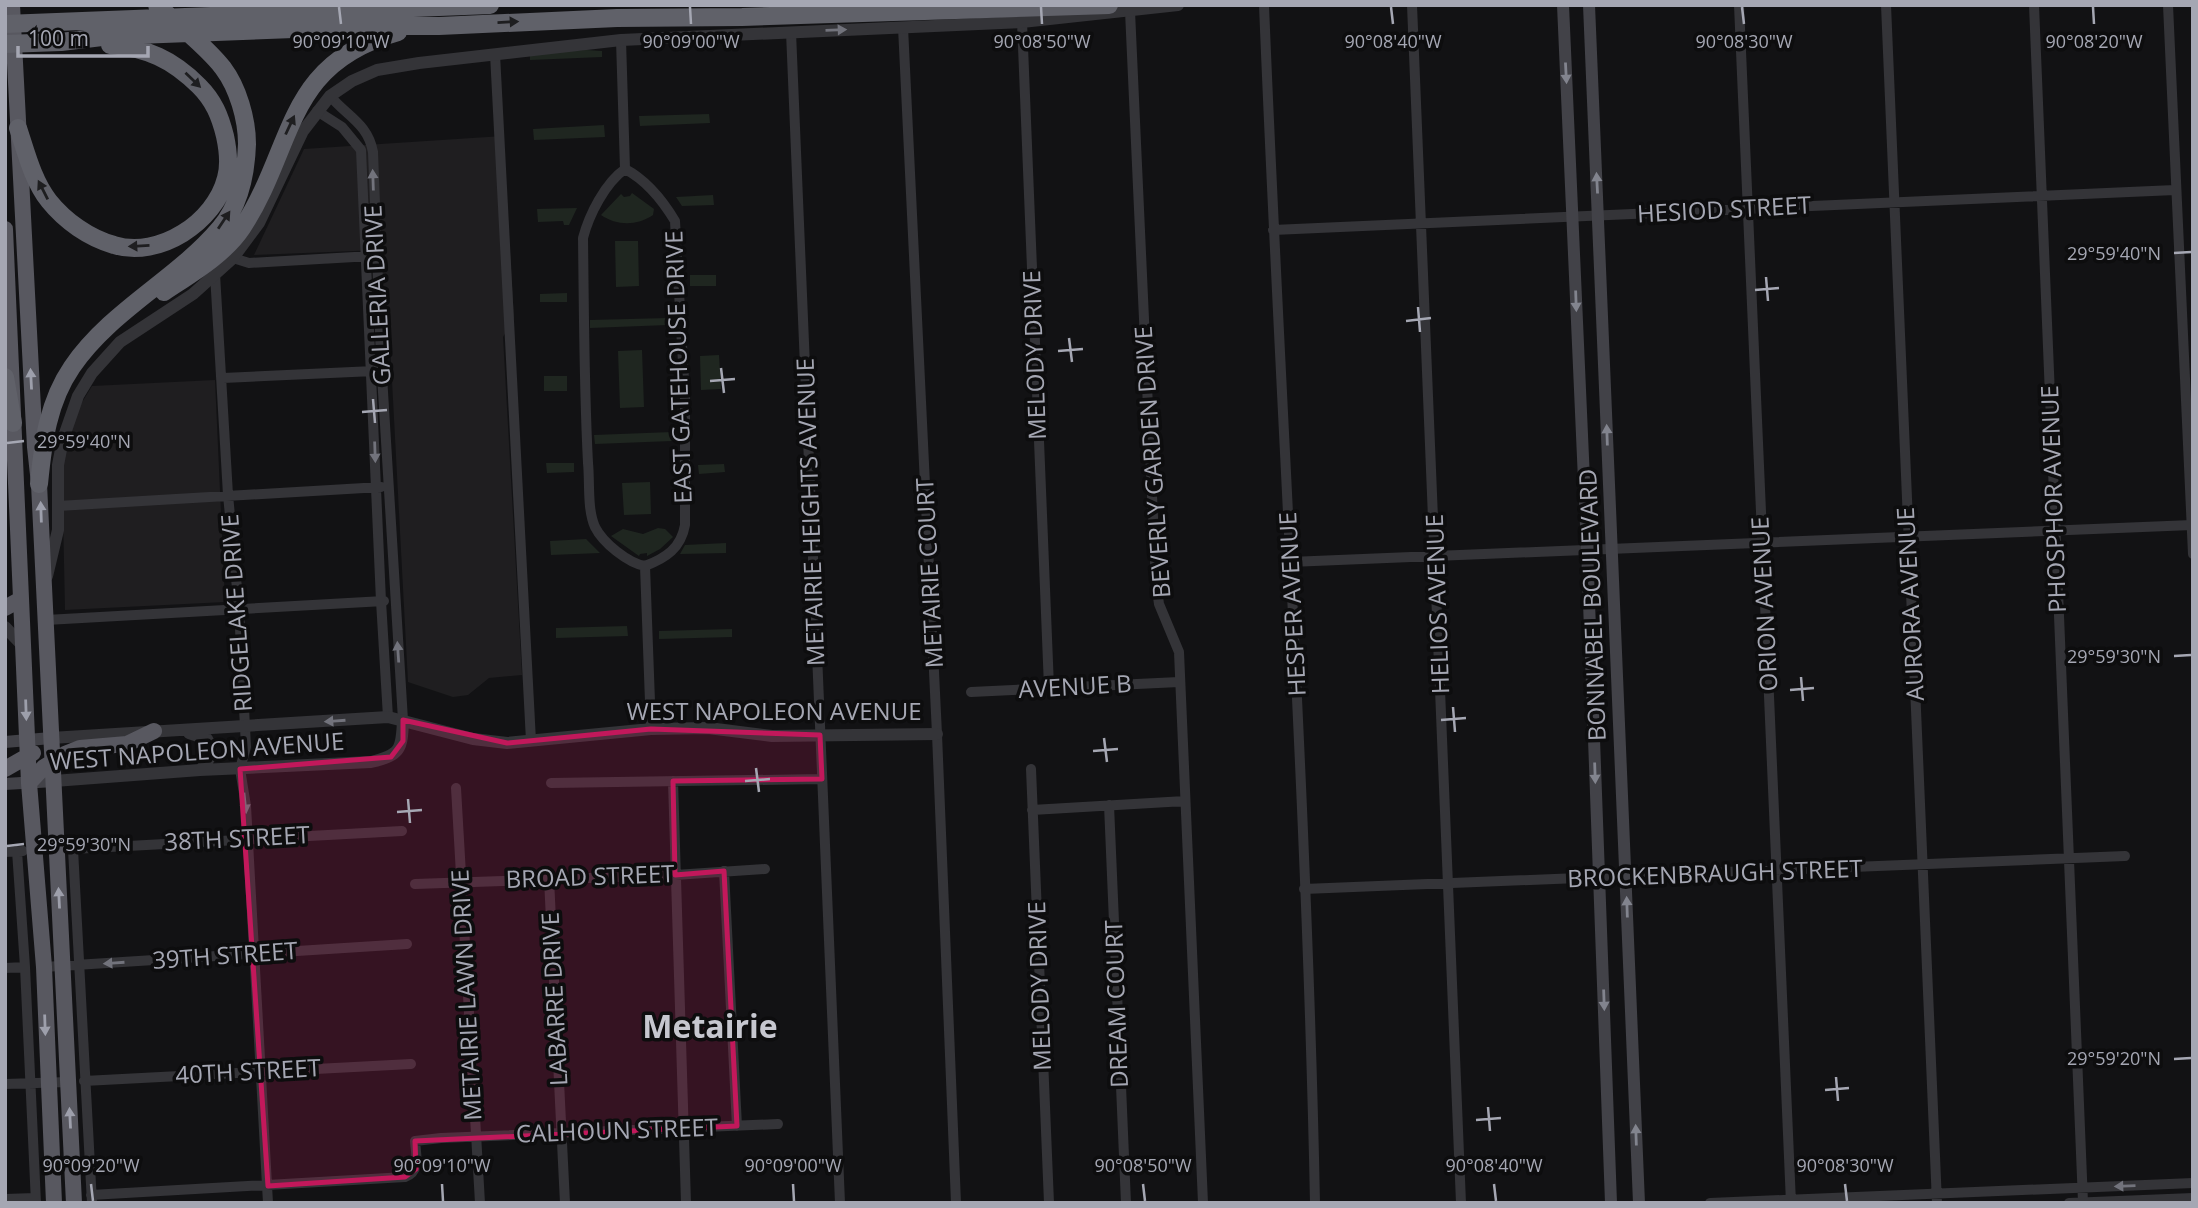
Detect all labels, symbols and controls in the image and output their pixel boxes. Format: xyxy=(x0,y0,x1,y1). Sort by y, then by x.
scale bar xyxy=(18,14,147,58)
one-way arrow xyxy=(497,16,519,27)
text: 100 m xyxy=(28,24,89,52)
one-way arrow xyxy=(825,25,847,36)
text: 90°09'10"W xyxy=(292,29,390,53)
text: 90°09'00"W xyxy=(642,29,740,53)
text: 90°08'50"W xyxy=(993,29,1091,53)
text: 90°08'40"W xyxy=(1344,29,1442,53)
text: 90°08'30"W xyxy=(1695,29,1793,53)
text: 90°08'20"W xyxy=(2045,29,2143,53)
one-way arrow xyxy=(1561,63,1572,85)
one-way arrow xyxy=(184,72,202,88)
one-way arrow xyxy=(284,115,296,135)
one-way arrow xyxy=(367,168,379,190)
one-way arrow xyxy=(1591,172,1602,194)
one-way arrow xyxy=(37,180,48,200)
street label: HESIOD STREET xyxy=(1636,187,1812,230)
street label: GALLERIA DRIVE xyxy=(355,204,398,386)
one-way arrow xyxy=(218,211,231,230)
street label: EAST GATEHOUSE DRIVE xyxy=(656,230,699,504)
one-way arrow xyxy=(127,240,149,251)
text: 29°59'40"N xyxy=(2067,241,2161,265)
street label: MELODY DRIVE xyxy=(1014,270,1053,440)
one-way arrow xyxy=(1570,290,1581,312)
street label: BEVERLY GARDEN DRIVE xyxy=(1126,325,1177,599)
street label: METAIRIE HEIGHTS AVENUE xyxy=(788,357,831,667)
one-way arrow xyxy=(25,367,36,389)
street label: PHOSPHOR AVENUE xyxy=(2032,385,2073,613)
one-way arrow xyxy=(1602,424,1613,446)
text: 29°59'40"N xyxy=(37,429,131,453)
one-way arrow xyxy=(369,442,380,464)
street label: BONNABEL BOULEVARD xyxy=(1570,468,1613,742)
street label: METAIRIE COURT xyxy=(907,477,950,669)
one-way arrow xyxy=(35,501,46,523)
street label: AURORA AVENUE xyxy=(1888,506,1931,702)
street label: HESPER AVENUE xyxy=(1270,511,1313,697)
street label: RIDGELAKE DRIVE xyxy=(212,513,259,713)
street label: HELIOS AVENUE xyxy=(1417,514,1456,695)
street label: ORION AVENUE xyxy=(1742,516,1785,692)
one-way arrow xyxy=(392,640,403,662)
text: 29°59'30"N xyxy=(2067,644,2161,668)
street label: AVENUE B xyxy=(1017,666,1132,705)
street label: WEST NAPOLEON AVENUE xyxy=(626,694,922,727)
one-way arrow xyxy=(21,699,32,721)
one-way arrow xyxy=(324,716,346,727)
street label: WEST NAPOLEON AVENUE xyxy=(49,724,345,777)
one-way arrow xyxy=(1590,762,1601,784)
one-way arrow xyxy=(239,793,250,815)
street label: 38TH STREET xyxy=(163,817,311,858)
text: 29°59'30"N xyxy=(37,832,131,856)
street label: BROCKENBRAUGH STREET xyxy=(1567,851,1863,894)
street label: BROAD STREET xyxy=(505,856,675,895)
street label: METAIRIE LAWN DRIVE xyxy=(442,868,489,1122)
one-way arrow xyxy=(54,887,65,909)
one-way arrow xyxy=(1622,896,1633,918)
street label: MELODY DRIVE xyxy=(1019,901,1058,1071)
street label: LABARRE DRIVE xyxy=(532,911,575,1087)
street label: DREAM COURT xyxy=(1096,920,1135,1089)
street label: 39TH STREET xyxy=(151,933,299,976)
one-way arrow xyxy=(102,958,124,969)
one-way arrow xyxy=(1598,989,1609,1011)
district label: Metairie xyxy=(642,1004,778,1047)
one-way arrow xyxy=(40,1014,51,1036)
text: 29°59'20"N xyxy=(2067,1046,2161,1070)
street label: 40TH STREET xyxy=(174,1050,322,1091)
one-way arrow xyxy=(64,1107,75,1129)
street label: CALHOUN STREET xyxy=(515,1109,719,1150)
one-way arrow xyxy=(1631,1123,1642,1145)
text: 90°09'20"W xyxy=(42,1153,140,1177)
text: 90°09'10"W xyxy=(393,1153,491,1177)
text: 90°09'00"W xyxy=(744,1153,842,1177)
text: 90°08'50"W xyxy=(1094,1153,1192,1177)
text: 90°08'40"W xyxy=(1445,1153,1543,1177)
text: 90°08'30"W xyxy=(1796,1153,1894,1177)
one-way arrow xyxy=(2113,1180,2135,1191)

